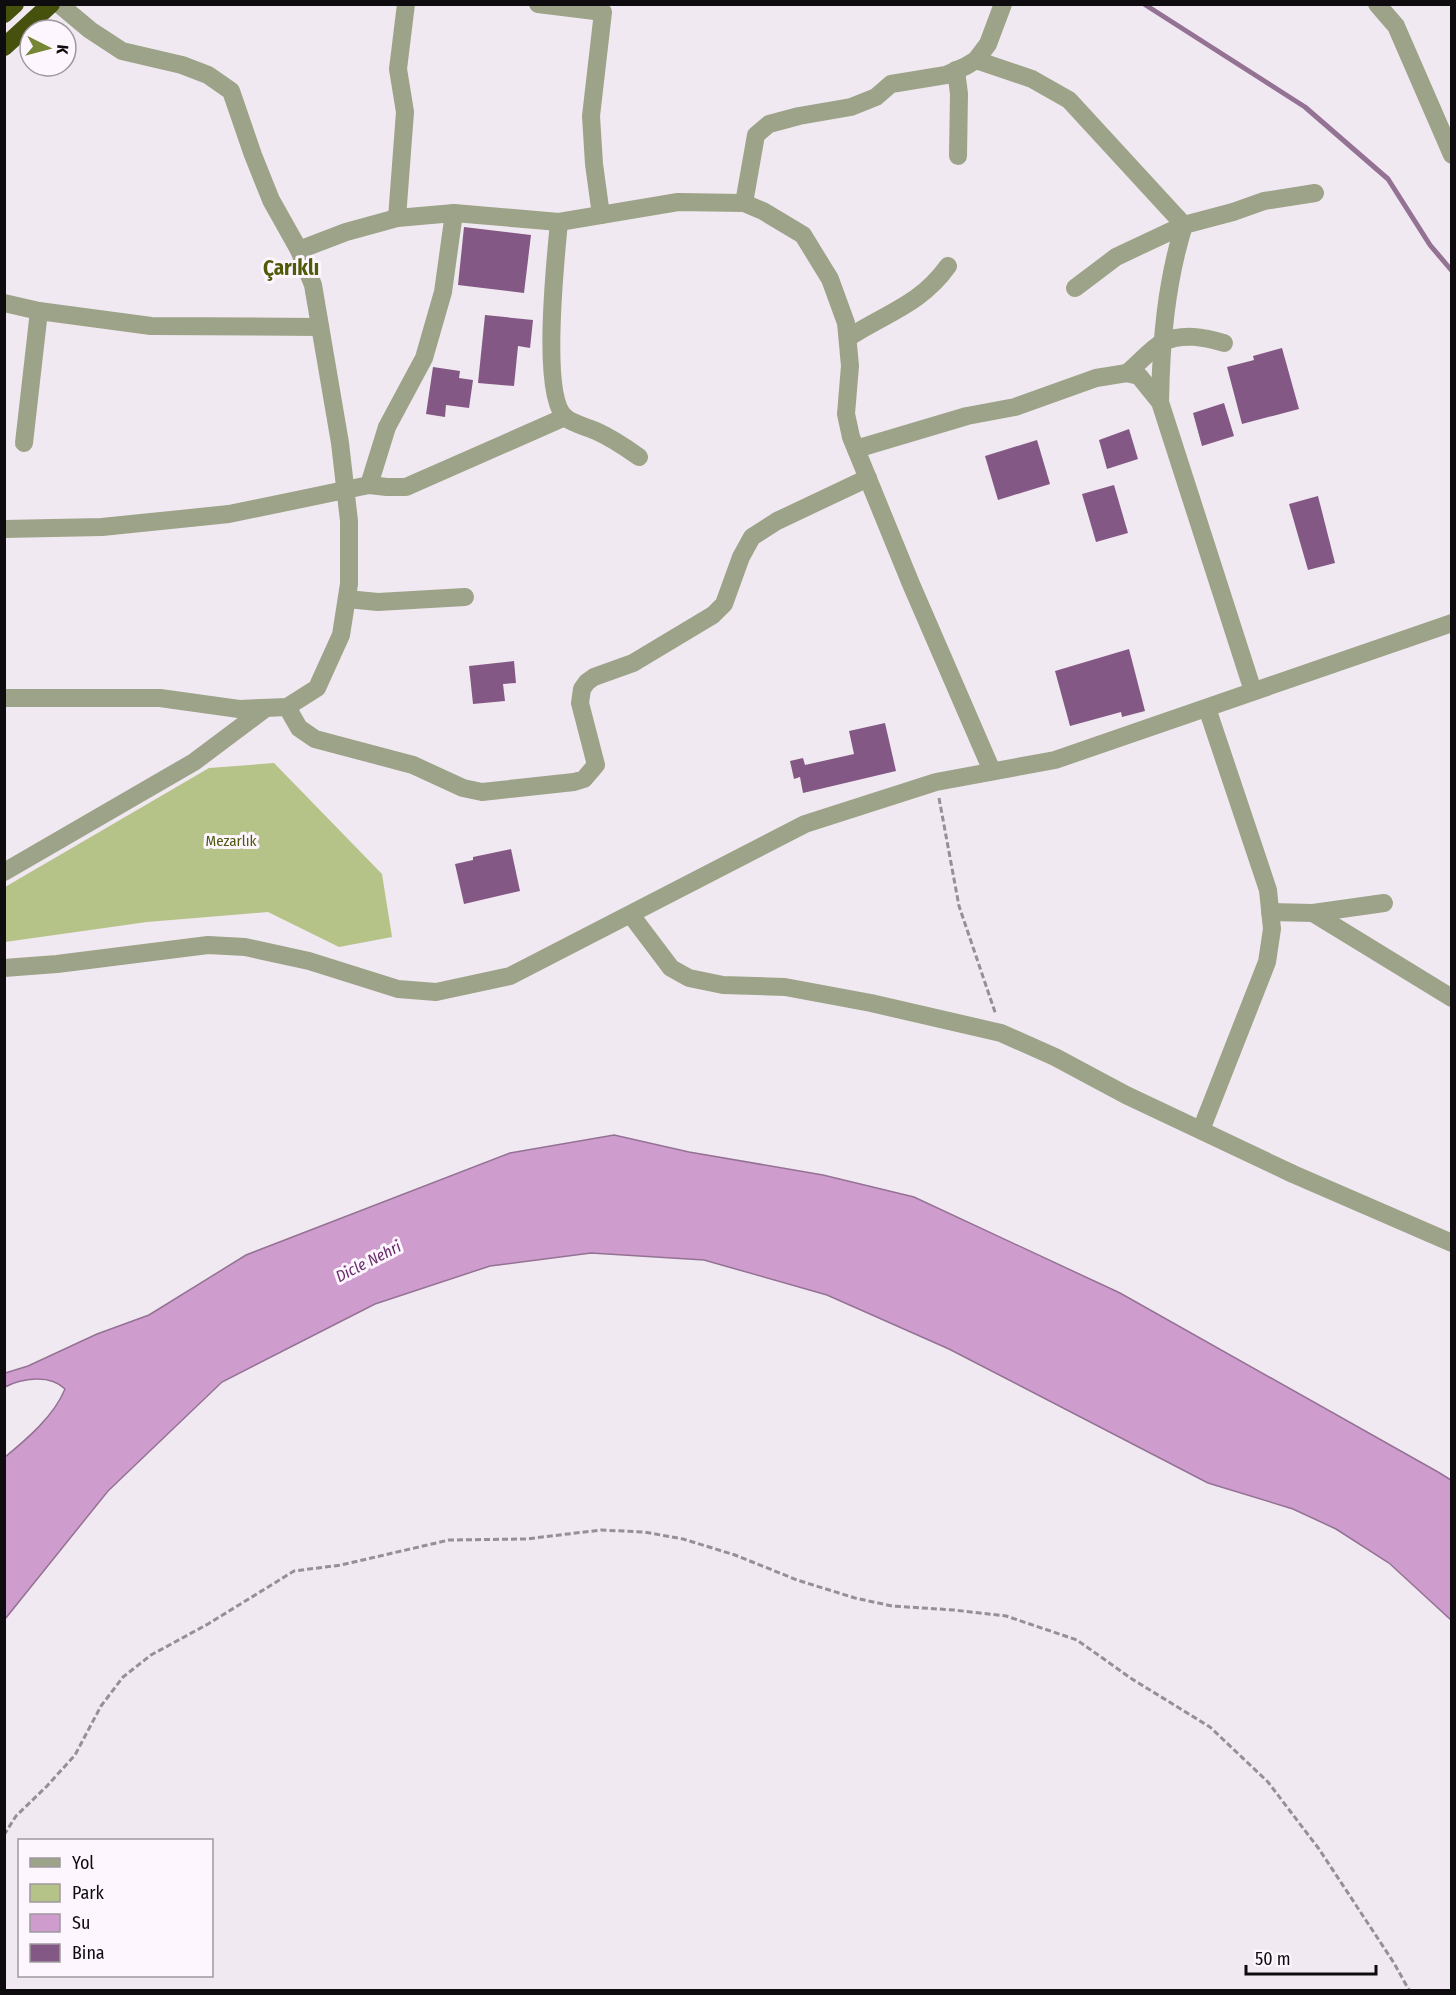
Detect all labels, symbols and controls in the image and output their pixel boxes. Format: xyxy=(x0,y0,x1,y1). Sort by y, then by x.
north arrow xyxy=(18,18,78,78)
text: K xyxy=(52,44,72,56)
district label: Çarıklı xyxy=(263,255,319,281)
park label: Mezarlık xyxy=(205,832,257,850)
water label: Dicle Nehri xyxy=(332,1237,404,1286)
legend xyxy=(18,1839,213,1977)
text: Yol xyxy=(72,1852,94,1874)
text: Park xyxy=(72,1882,105,1904)
text: Su xyxy=(72,1912,90,1934)
scale bar xyxy=(1246,1938,1376,1976)
text: Bina xyxy=(72,1942,105,1964)
text: 50 m xyxy=(1255,1948,1291,1970)

